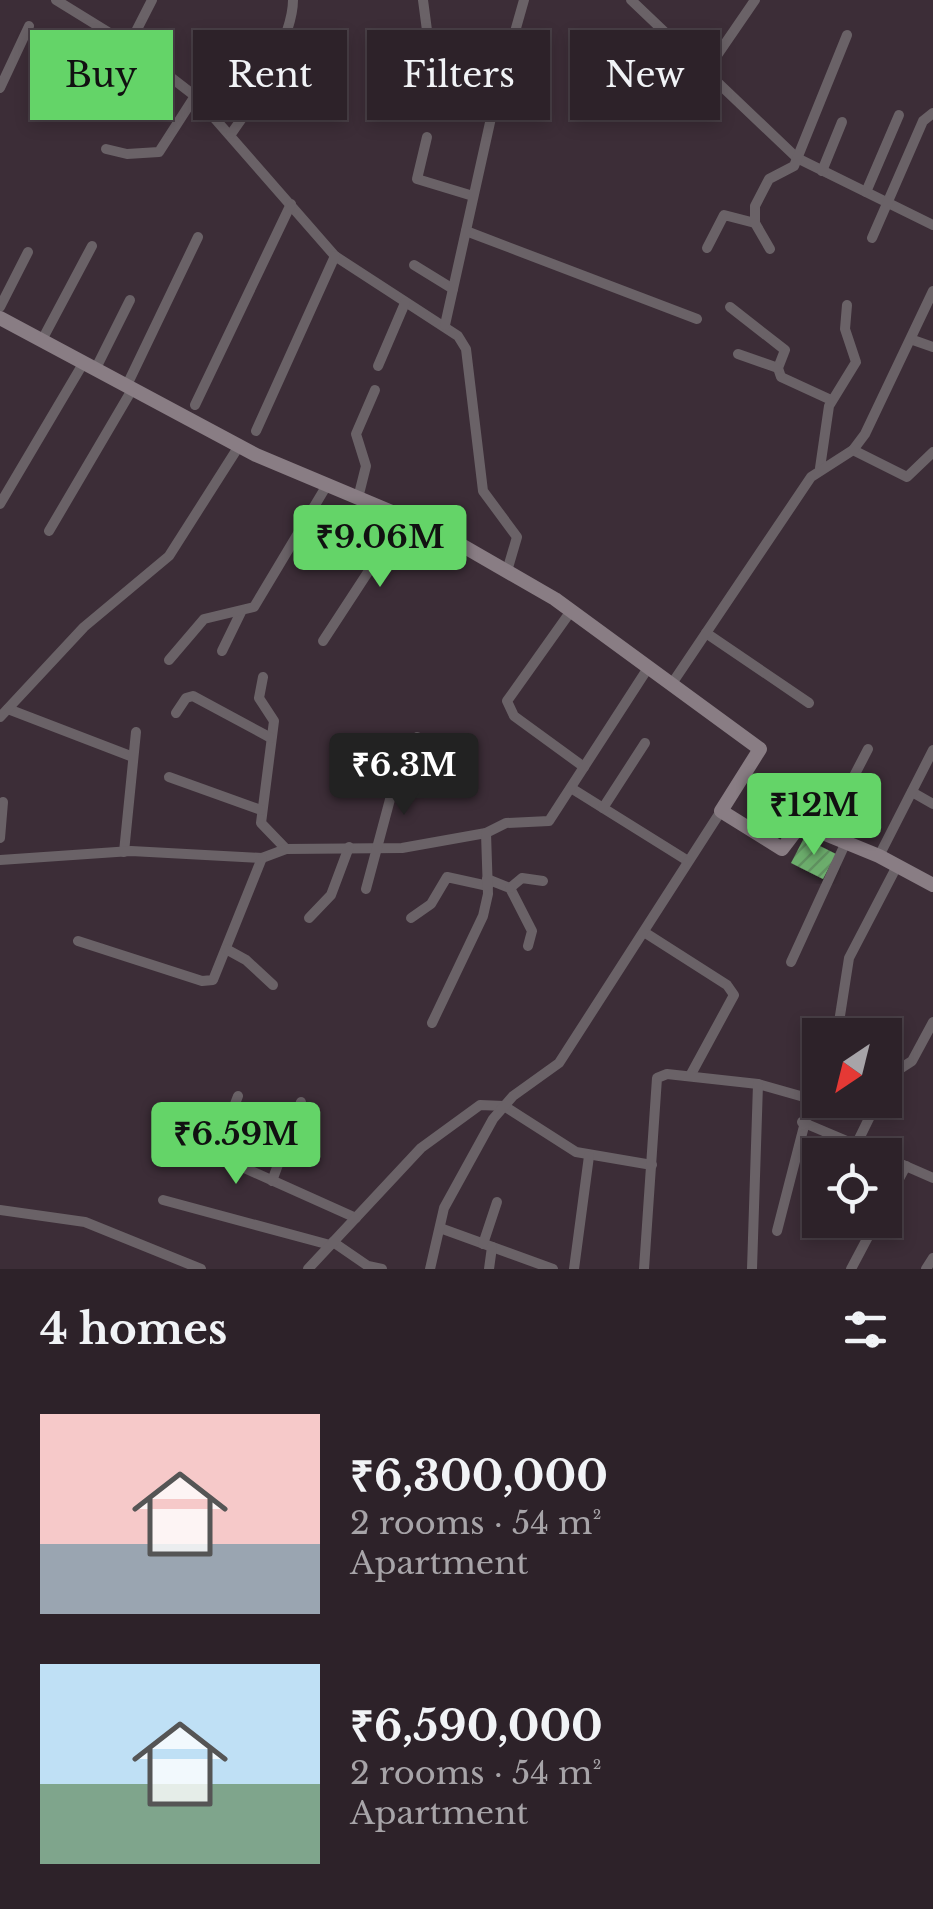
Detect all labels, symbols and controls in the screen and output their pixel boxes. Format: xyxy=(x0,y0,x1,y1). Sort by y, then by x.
chip: Buy xyxy=(30,30,173,120)
chip: Rent xyxy=(193,30,347,120)
chip: Filters xyxy=(367,30,550,120)
chip: New xyxy=(570,30,720,120)
pin: ₹9.06M xyxy=(299,505,461,590)
text: ₹9.06M xyxy=(315,517,445,557)
pin: ₹6.3M xyxy=(334,733,474,818)
text: ₹6.3M xyxy=(351,745,457,785)
pin: ₹12M xyxy=(755,773,873,858)
text: ₹12M xyxy=(769,785,859,825)
north arrow xyxy=(802,1018,902,1118)
map controls xyxy=(802,1018,902,1238)
pin: ₹6.59M xyxy=(155,1102,317,1187)
text: ₹6.59M xyxy=(173,1114,299,1154)
button: locate xyxy=(802,1138,902,1238)
icon: filters xyxy=(838,1302,893,1357)
text: 4 homes xyxy=(40,1303,227,1355)
text: ₹6,300,000 xyxy=(350,1450,608,1502)
icon: home xyxy=(120,1454,240,1574)
text: 2 rooms · 54 m² xyxy=(350,1503,602,1543)
text: Apartment xyxy=(350,1543,528,1583)
text: ₹6,590,000 xyxy=(350,1700,603,1752)
icon: home xyxy=(120,1704,240,1824)
text: 2 rooms · 54 m² xyxy=(350,1753,602,1793)
text: Apartment xyxy=(350,1793,528,1833)

